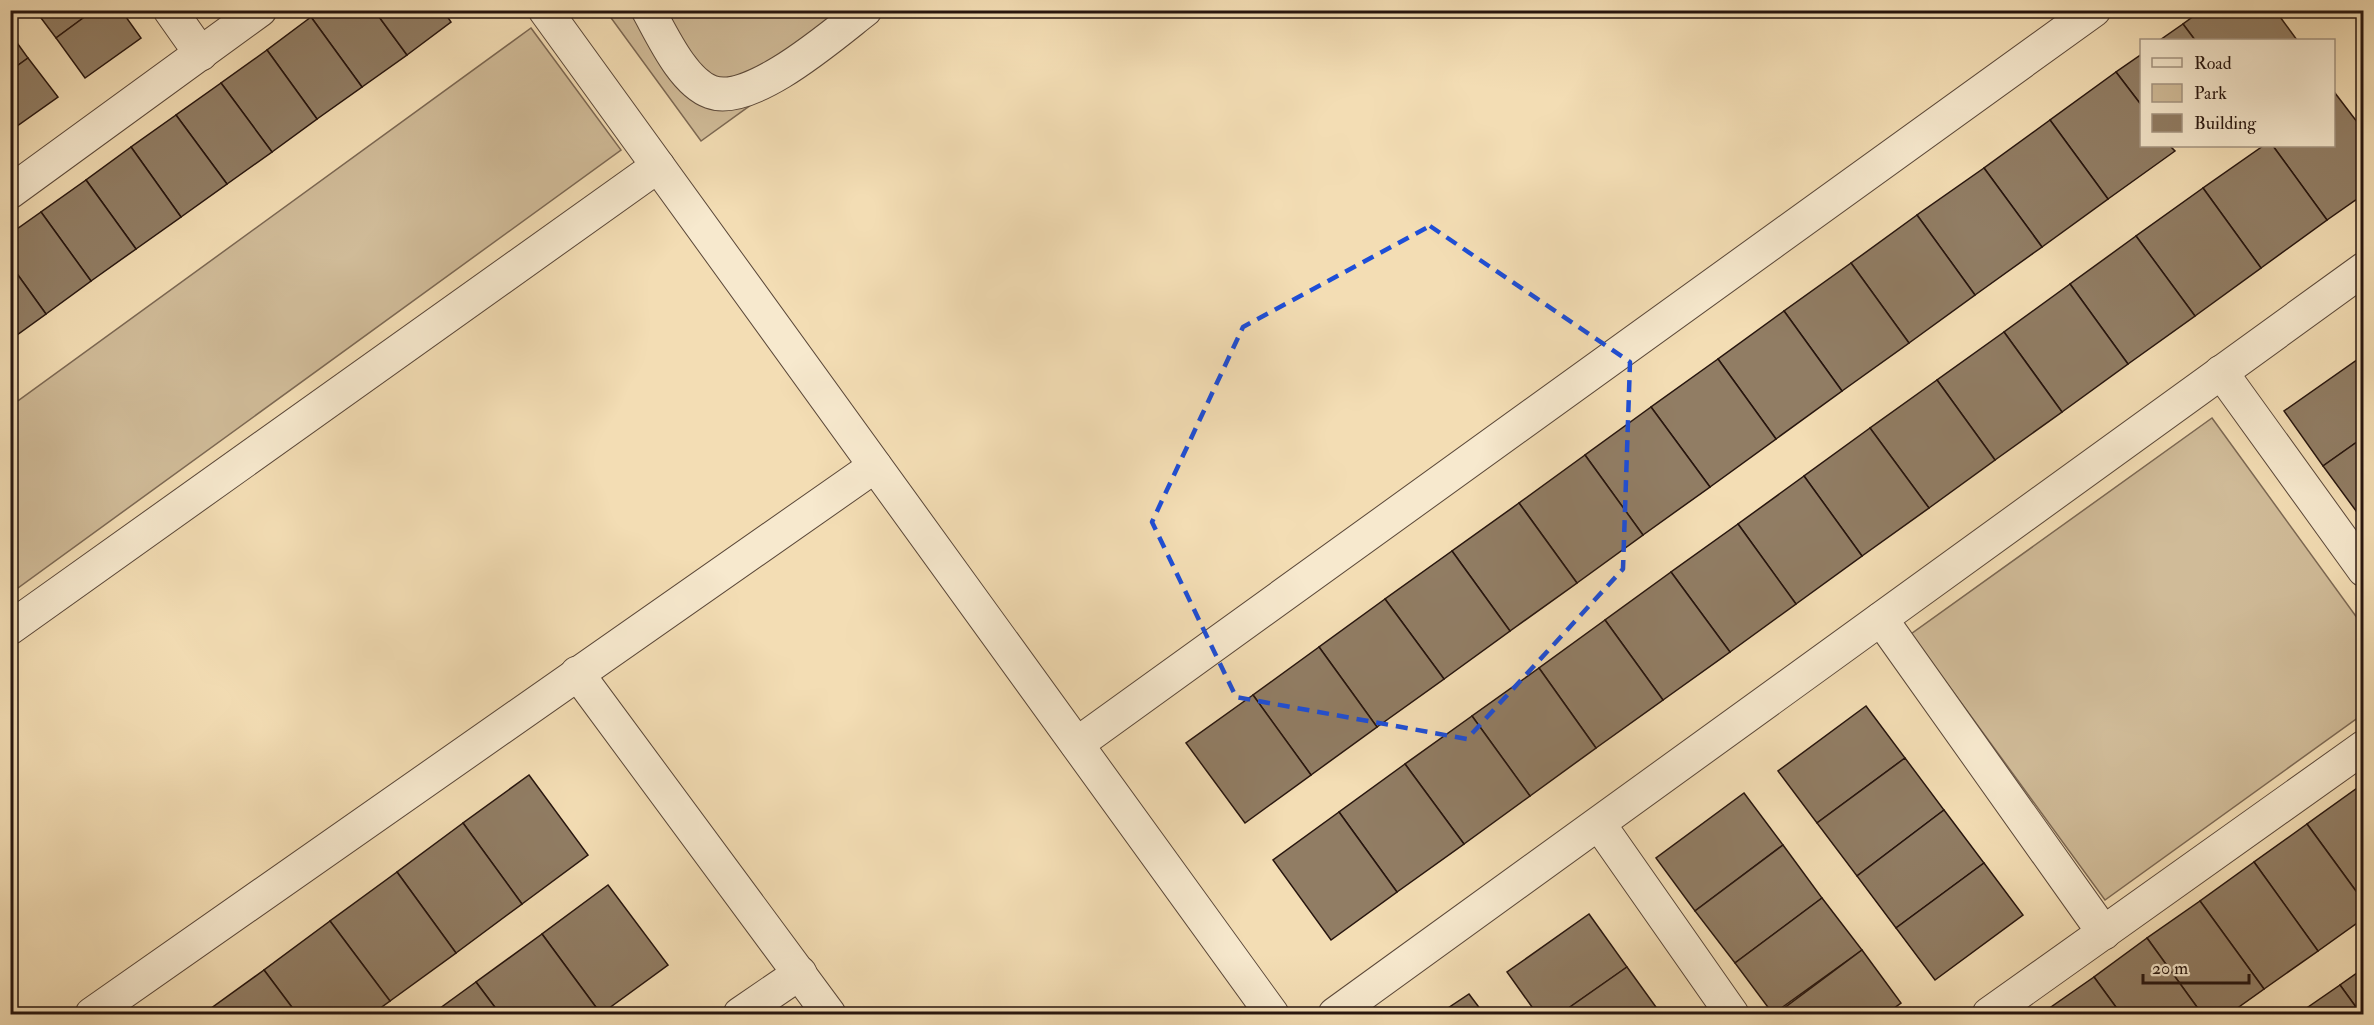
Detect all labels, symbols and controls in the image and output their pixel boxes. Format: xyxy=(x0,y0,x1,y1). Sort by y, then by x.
legend xyxy=(2140,39,2335,147)
text: Road xyxy=(2194,52,2232,75)
text: Park xyxy=(2194,82,2227,105)
text: Building xyxy=(2194,112,2257,135)
scale bar xyxy=(2143,947,2250,985)
text: 20 m xyxy=(2152,957,2188,980)

